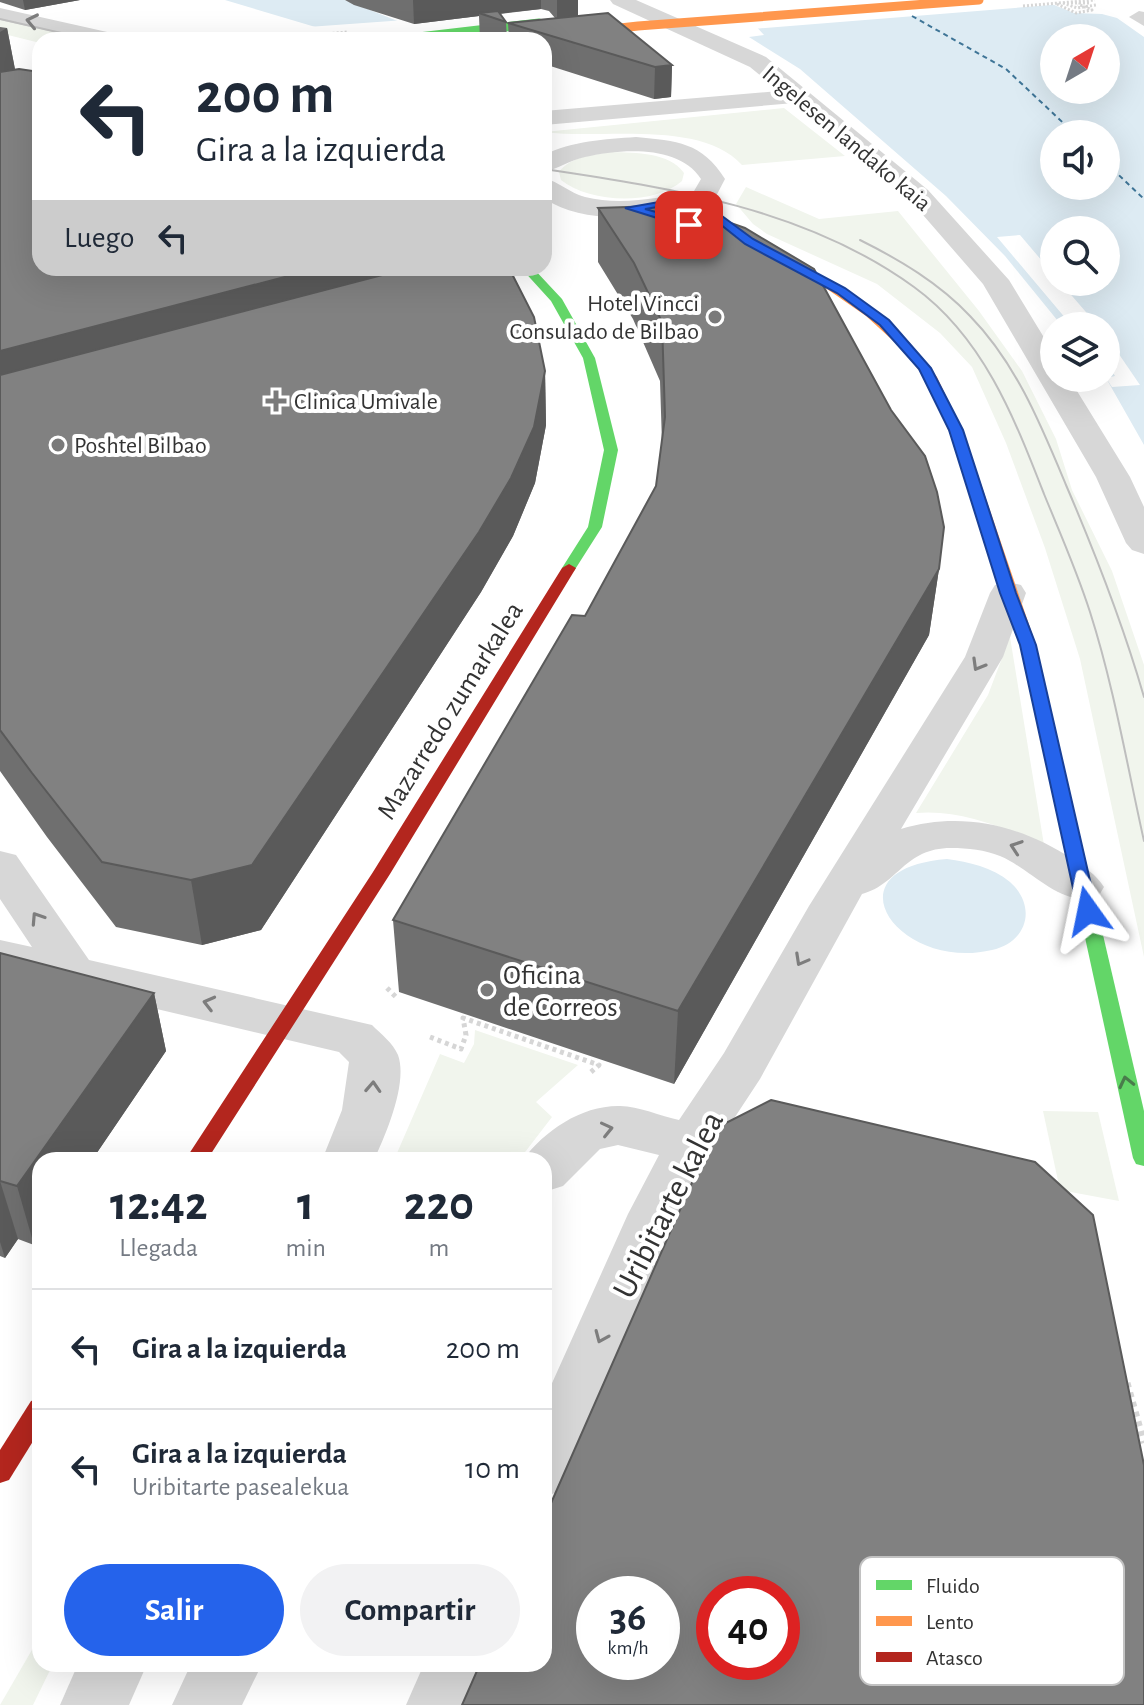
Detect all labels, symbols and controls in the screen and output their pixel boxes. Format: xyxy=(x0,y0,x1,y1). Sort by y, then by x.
one-way arrow xyxy=(25,13,39,30)
north arrow xyxy=(1040,24,1120,104)
map controls xyxy=(1040,24,1120,392)
street label: Ingelesen landako kaia xyxy=(757,61,935,216)
icon: left xyxy=(64,64,168,168)
text: 200 m xyxy=(196,67,334,123)
button: sound xyxy=(1040,120,1120,200)
text: Gira a la izquierda xyxy=(196,132,446,168)
pin xyxy=(655,191,723,259)
icon: arrive xyxy=(667,203,711,247)
icon: left xyxy=(151,216,195,260)
button: search xyxy=(1040,216,1120,296)
text: Luego xyxy=(64,223,135,253)
place label: Hotel Vincci Consulado de Bilbao xyxy=(510,292,699,344)
marker: Hotel Vincci Consulado de Bilbao xyxy=(706,308,724,326)
button: layers xyxy=(1040,312,1120,392)
marker: Clinica Umivale xyxy=(265,390,287,412)
place label: Clinica Umivale xyxy=(294,390,438,414)
place label: Poshtel Bilbao xyxy=(74,434,207,458)
marker: Poshtel Bilbao xyxy=(49,436,67,454)
street label: Mazarredo zumarkalea xyxy=(372,597,529,825)
one-way arrow xyxy=(972,656,988,671)
one-way arrow xyxy=(1010,841,1024,857)
position arrow xyxy=(1046,869,1130,953)
one-way arrow xyxy=(32,913,47,927)
one-way arrow xyxy=(795,951,811,966)
place label: Oficina de Correos xyxy=(503,962,618,1022)
marker: Oficina de Correos xyxy=(478,981,496,999)
one-way arrow xyxy=(203,995,216,1012)
one-way arrow xyxy=(1119,1076,1136,1089)
one-way arrow xyxy=(364,1080,381,1093)
street label: Uribitarte kalea xyxy=(607,1106,730,1304)
one-way arrow xyxy=(599,1121,613,1138)
text: 12:42 xyxy=(110,1181,208,1229)
text: 1 xyxy=(297,1181,314,1229)
text: 220 xyxy=(404,1181,474,1229)
text: Llegada xyxy=(119,1235,198,1261)
text: min xyxy=(285,1235,326,1261)
text: m xyxy=(429,1235,449,1261)
icon: left xyxy=(64,1327,108,1371)
one-way arrow xyxy=(595,1329,611,1344)
text: Gira a la izquierda xyxy=(132,1334,347,1364)
text: 200 m xyxy=(446,1334,520,1364)
text: Gira a la izquierda xyxy=(132,1439,347,1469)
icon: left xyxy=(64,1447,108,1491)
text: 10 m xyxy=(465,1454,520,1484)
text: Uribitarte pasealekua xyxy=(132,1474,349,1500)
legend xyxy=(860,1557,1124,1685)
button: Salir xyxy=(64,1564,284,1656)
button: Compartir xyxy=(300,1564,520,1656)
text: Fluido xyxy=(926,1575,980,1597)
speed limit sign: 40 xyxy=(696,1576,800,1680)
text: 36 xyxy=(610,1598,646,1638)
text: Lento xyxy=(926,1611,974,1633)
text: km/h xyxy=(607,1638,649,1658)
text: Atasco xyxy=(926,1647,983,1669)

